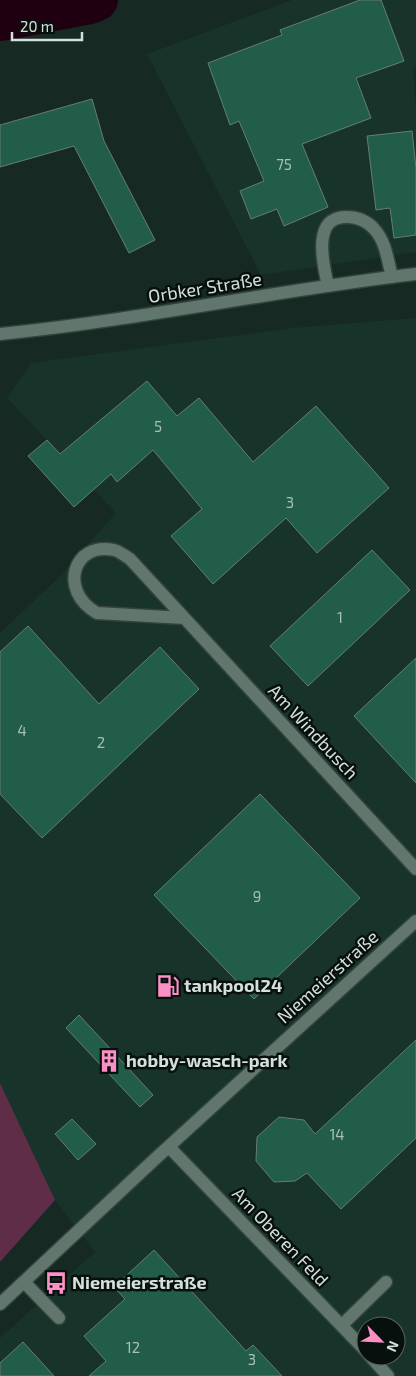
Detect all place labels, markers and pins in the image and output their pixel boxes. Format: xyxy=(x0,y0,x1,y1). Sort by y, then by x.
fuel station icon: tankpool24 xyxy=(155,973,181,999)
place label: tankpool24 xyxy=(184,974,282,996)
building icon: hobby-wasch-park xyxy=(96,1048,122,1074)
place label: hobby-wasch-park xyxy=(126,1049,288,1071)
bus stop icon: Niemeierstraße xyxy=(43,1270,69,1296)
place label: Niemeierstraße xyxy=(72,1271,207,1293)

